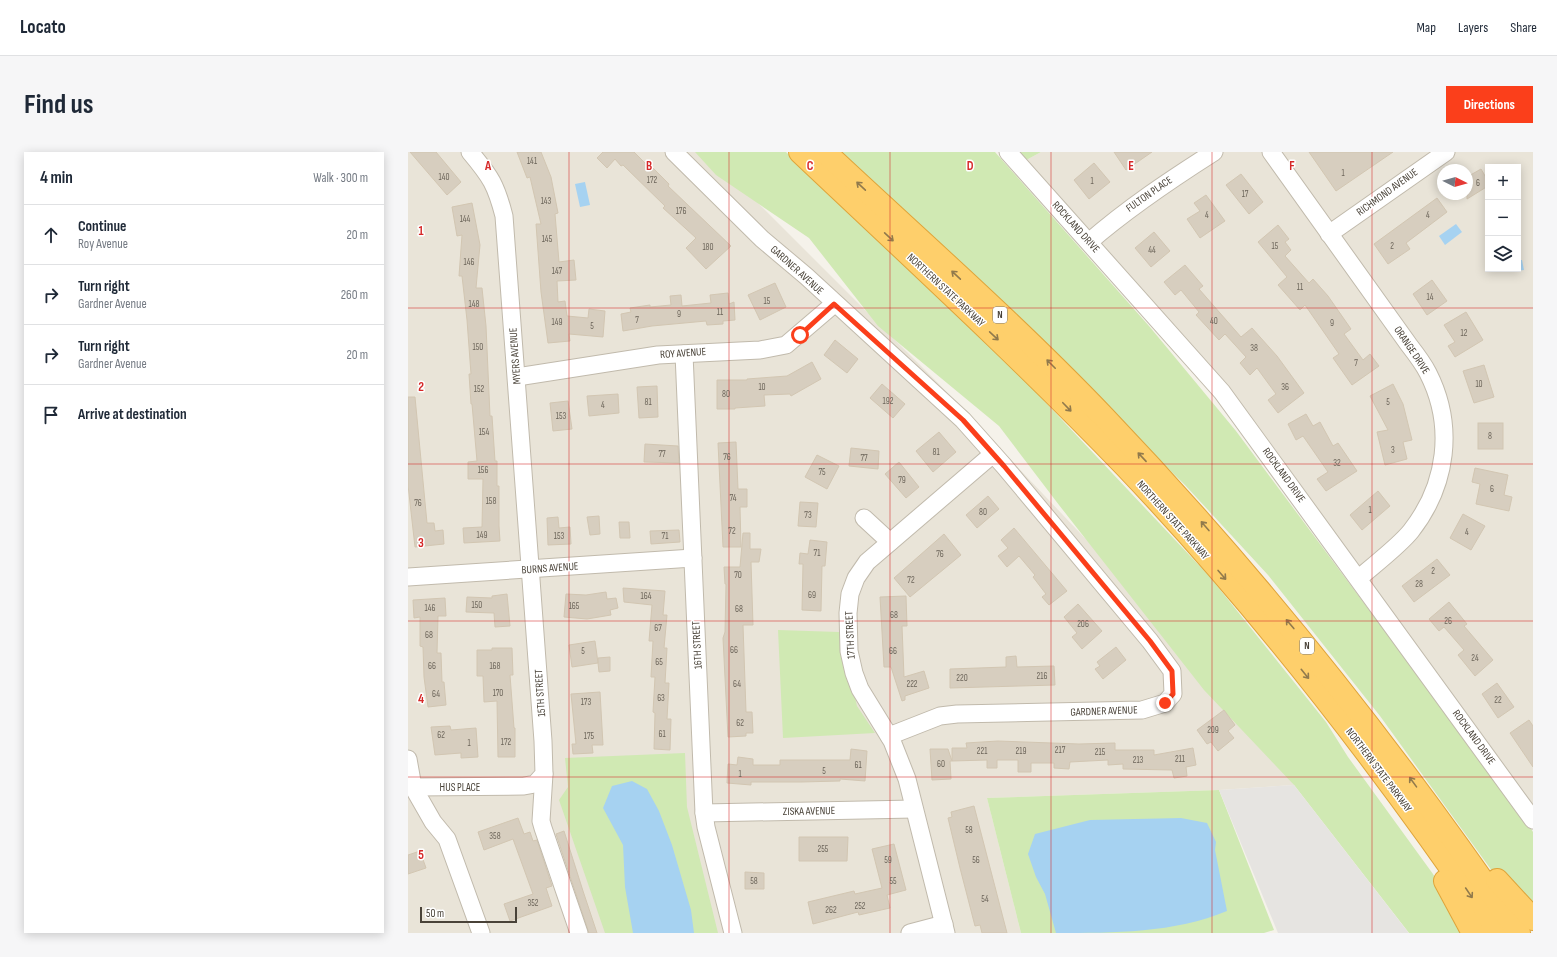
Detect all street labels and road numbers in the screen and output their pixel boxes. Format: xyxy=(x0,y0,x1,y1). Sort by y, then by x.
street label: RICHMOND AVENUE xyxy=(1354,165,1420,219)
street label: FULTON PLACE xyxy=(1123,173,1175,215)
street label: ROCKLAND DRIVE xyxy=(1050,199,1102,255)
street label: GARDNER AVENUE xyxy=(768,243,826,297)
street label: NORTHERN STATE PARKWAY xyxy=(904,251,988,330)
road number: N xyxy=(993,307,1007,323)
street label: ORANGE DRIVE xyxy=(1391,324,1433,376)
street label: MYERS AVENUE xyxy=(507,327,523,385)
street label: ROY AVENUE xyxy=(660,345,706,361)
street label: ROCKLAND DRIVE xyxy=(1260,445,1308,505)
street label: NORTHERN STATE PARKWAY xyxy=(1134,478,1212,562)
street label: BURNS AVENUE xyxy=(521,560,579,576)
street label: 17TH STREET xyxy=(842,610,858,659)
street label: 16TH STREET xyxy=(689,620,705,669)
road number: N xyxy=(1300,638,1314,654)
street label: 15TH STREET xyxy=(532,668,548,717)
street label: GARDNER AVENUE xyxy=(1070,703,1138,719)
street label: ROCKLAND DRIVE xyxy=(1450,707,1498,767)
street label: NORTHERN STATE PARKWAY xyxy=(1343,725,1415,815)
street label: HUS PLACE xyxy=(440,781,480,794)
street label: ZISKA AVENUE xyxy=(783,804,835,818)

